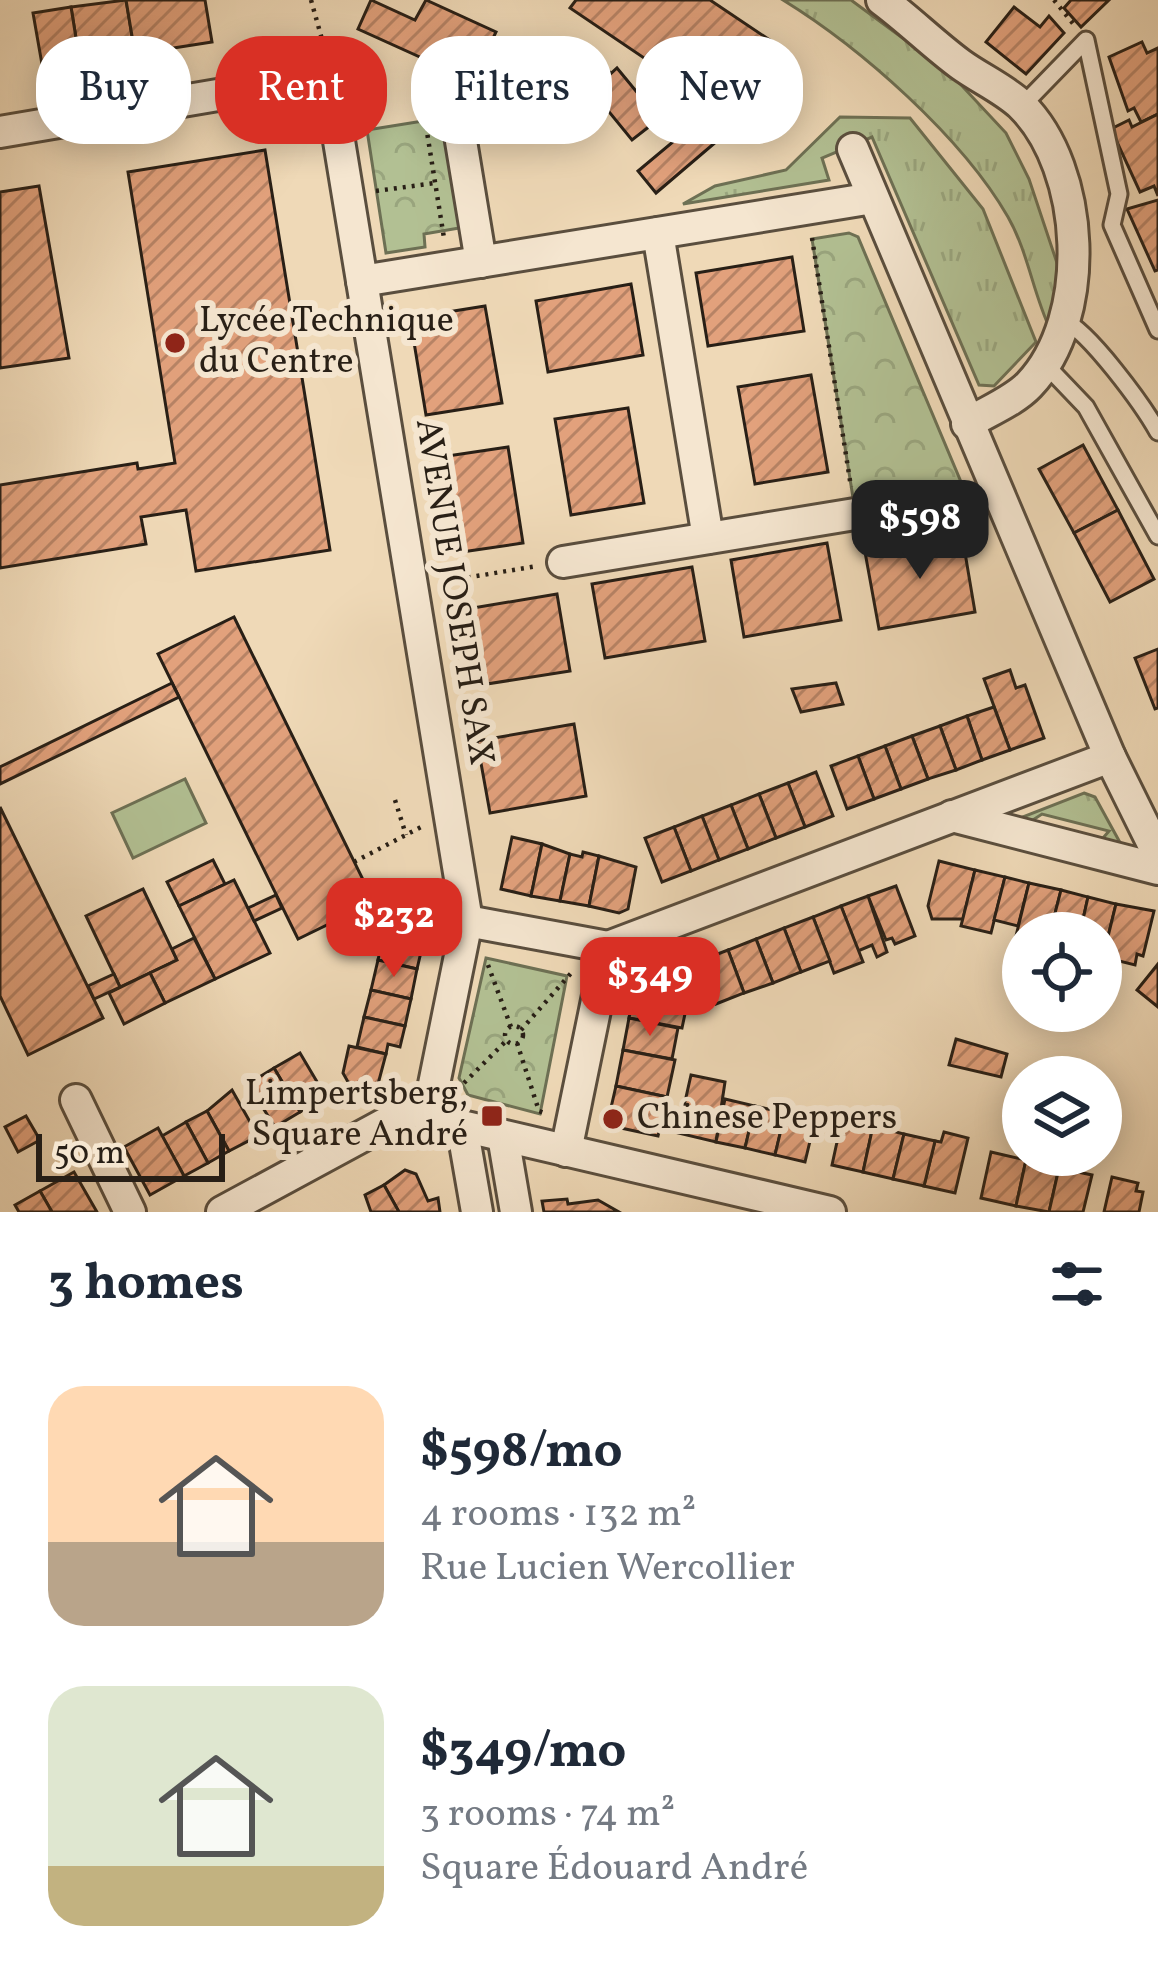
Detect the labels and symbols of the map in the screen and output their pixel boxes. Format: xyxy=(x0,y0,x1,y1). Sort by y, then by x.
place label: Lycée Technique du Centre xyxy=(199,297,454,388)
marker: Lycée Technique du Centre xyxy=(162,330,188,356)
street label: AVENUE JOSEPH SAX xyxy=(401,415,505,769)
pin: $598 xyxy=(849,480,991,582)
pin: $232 xyxy=(323,878,465,980)
pin: $349 xyxy=(579,937,721,1039)
place label: Limpertsberg, Square André xyxy=(245,1070,468,1161)
place label: Chinese Peppers xyxy=(637,1094,897,1144)
marker: Limpertsberg, Square André xyxy=(479,1103,505,1129)
marker: Chinese Peppers xyxy=(600,1106,626,1132)
scale bar xyxy=(36,1128,225,1181)

